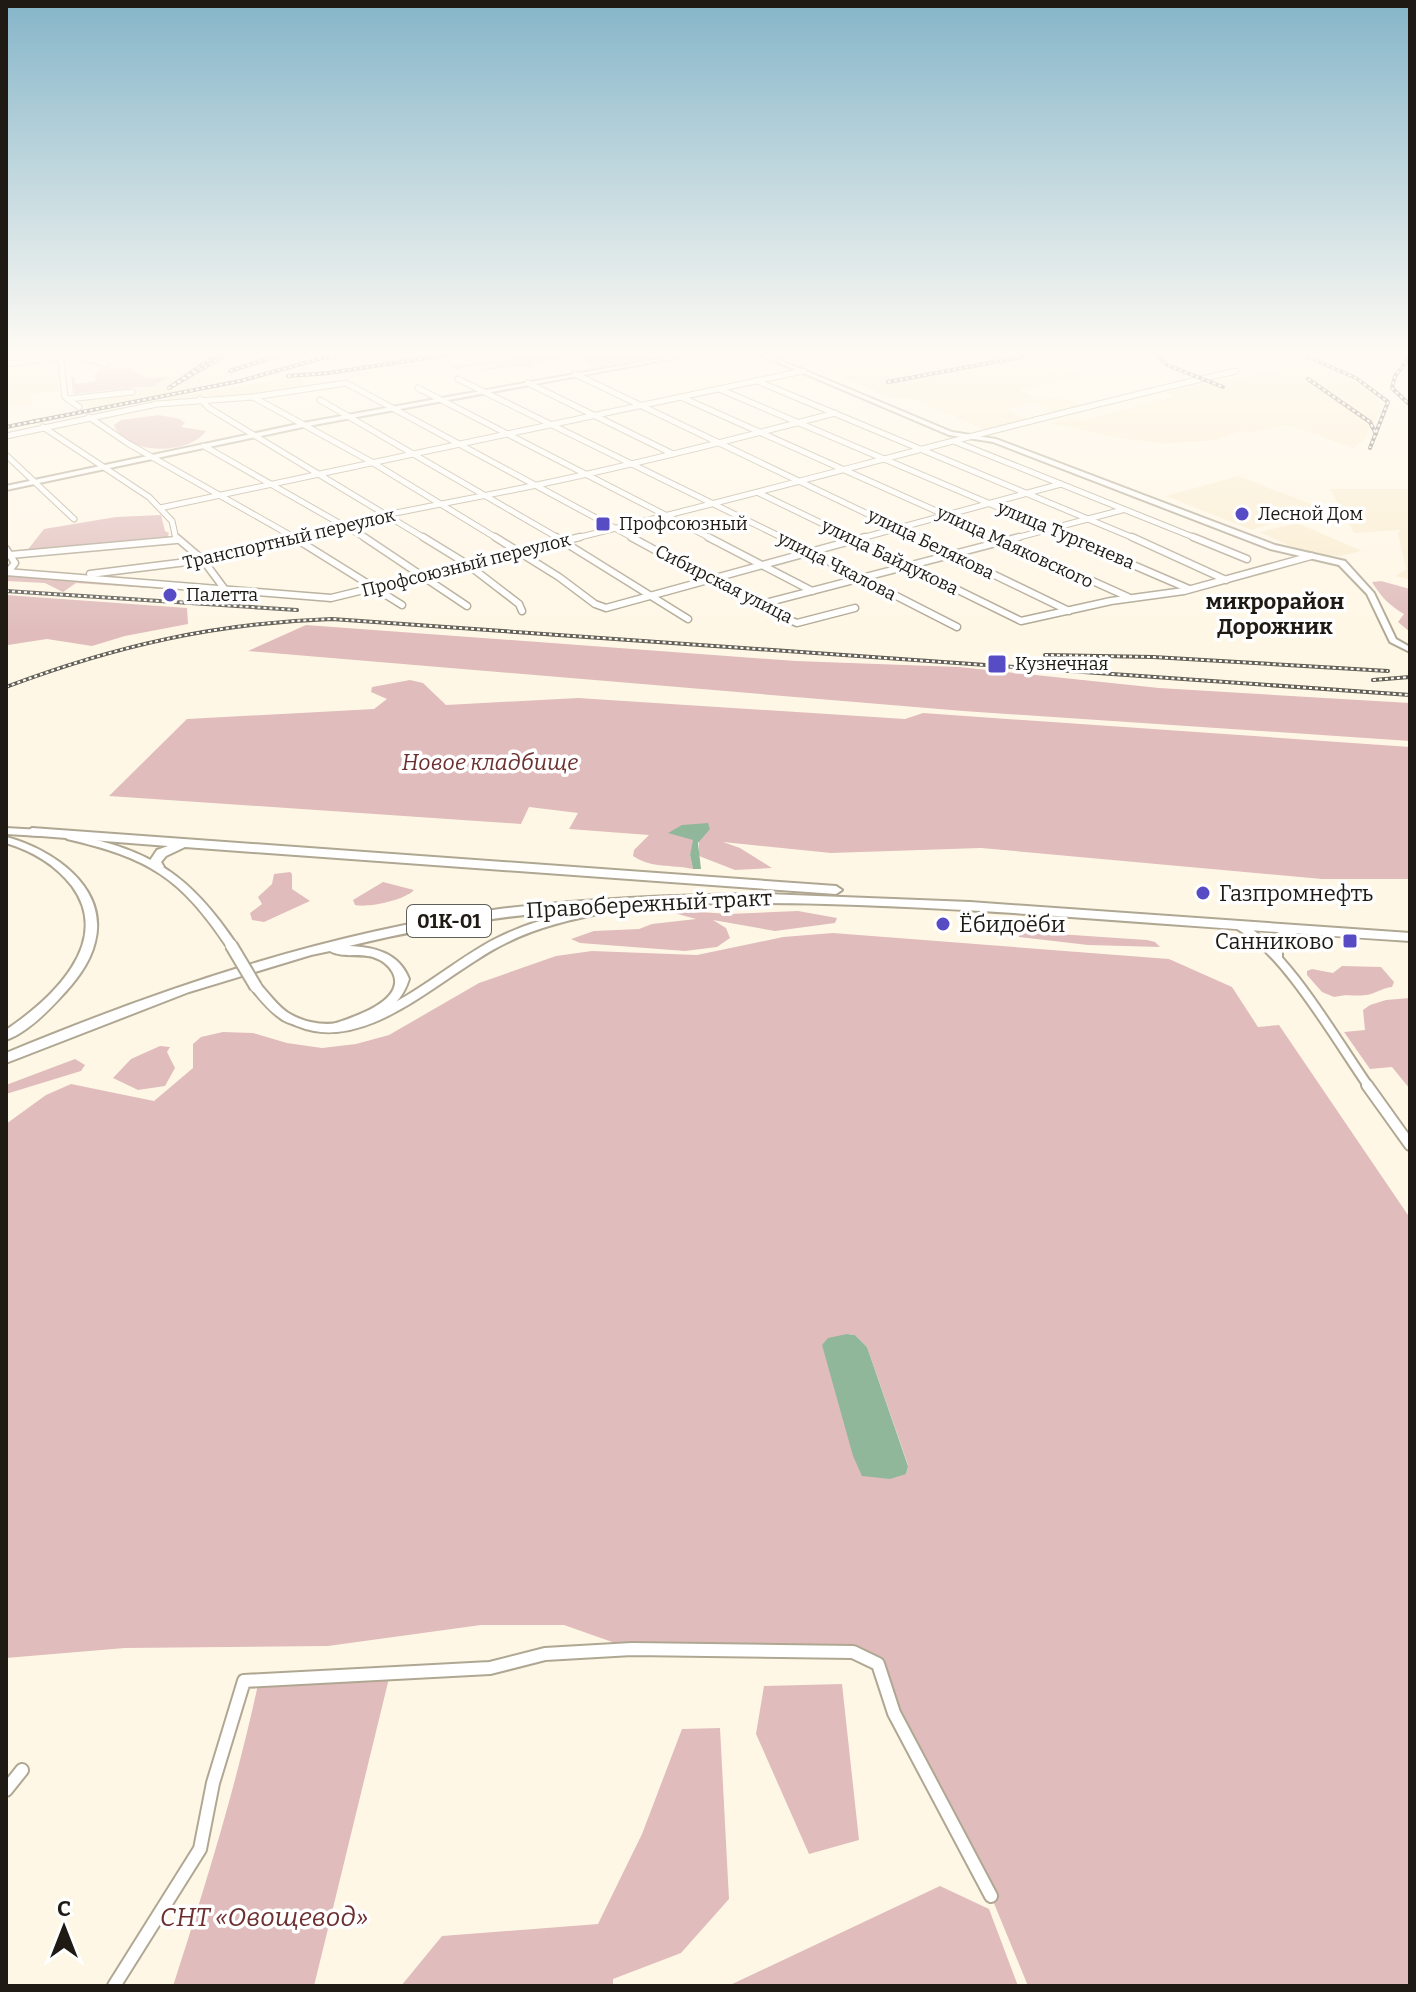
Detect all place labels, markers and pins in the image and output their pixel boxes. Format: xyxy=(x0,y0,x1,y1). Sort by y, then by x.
place label: Лесной Дом xyxy=(1258,503,1363,525)
marker: Лесной Дом xyxy=(1233,505,1251,523)
place label: Профсоюзный xyxy=(619,513,748,535)
marker: Профсоюзный xyxy=(594,515,612,533)
place label: Палетта xyxy=(186,584,258,606)
marker: Палетта xyxy=(161,586,179,604)
marker: Кузнечная xyxy=(986,653,1008,675)
place label: Кузнечная xyxy=(1015,653,1109,675)
place label: Газпромнефть xyxy=(1219,880,1373,907)
marker: Газпромнефть xyxy=(1194,884,1212,902)
place label: Ёбидоёби xyxy=(959,911,1065,938)
marker: Ёбидоёби xyxy=(934,915,952,933)
place label: Санниково xyxy=(1215,928,1334,955)
marker: Санниково xyxy=(1341,932,1359,950)

